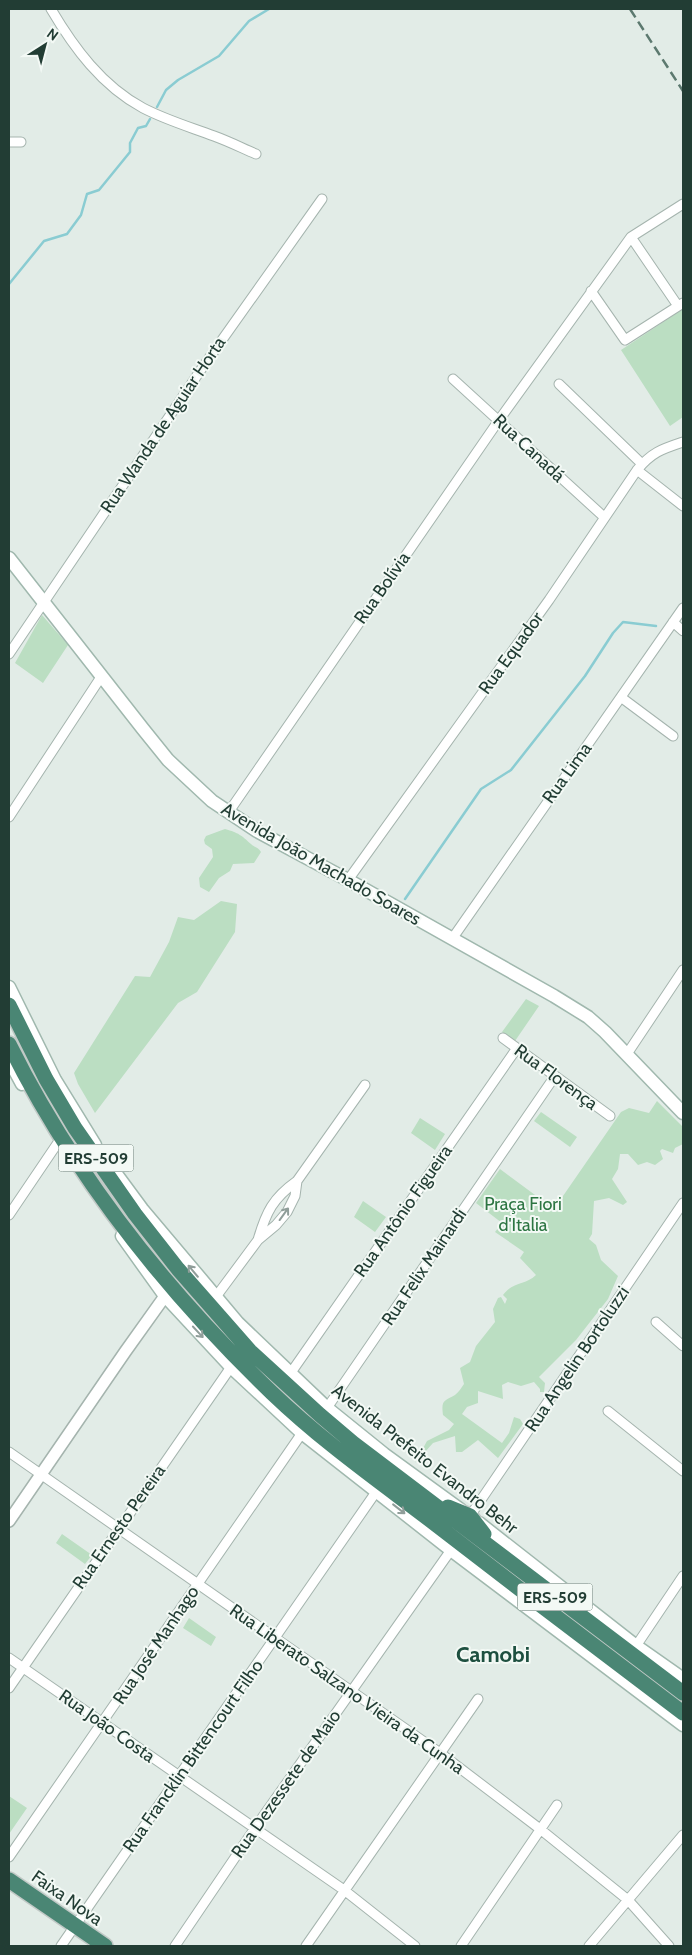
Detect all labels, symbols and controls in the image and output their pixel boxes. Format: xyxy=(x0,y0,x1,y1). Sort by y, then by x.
north arrow xyxy=(20,20,70,70)
text: N xyxy=(43,24,62,45)
street label: Rua Wanda de Aguiar Horta xyxy=(96,332,230,517)
street label: Rua Canadá xyxy=(489,409,570,487)
street label: Rua Bolívia xyxy=(349,547,415,628)
street label: Rua Equador xyxy=(474,607,548,698)
street label: Rua Lima xyxy=(538,738,597,808)
street label: Avenida João Machado Soares xyxy=(217,798,425,930)
street label: Rua Florença xyxy=(510,1039,602,1115)
street label: Rua Antônio Figueira xyxy=(349,1140,457,1281)
road number: ERS-509 xyxy=(58,1144,134,1172)
park label: Praça Fiori d'Italia xyxy=(484,1193,562,1236)
street label: Rua Felix Mainardi xyxy=(377,1204,471,1330)
one-way arrow xyxy=(279,1207,289,1221)
one-way arrow xyxy=(188,1265,199,1278)
street label: Rua Angelin Bortoluzzi xyxy=(520,1282,634,1436)
one-way arrow xyxy=(192,1326,204,1339)
street label: Avenida Prefeito Evandro Behr xyxy=(327,1379,523,1539)
street label: Rua Ernesto Pereira xyxy=(68,1460,170,1593)
one-way arrow xyxy=(392,1503,405,1514)
street label: Rua José Manhago xyxy=(108,1581,204,1708)
road number: ERS-509 xyxy=(518,1584,592,1610)
street label: Rua Liberato Salzano Vieira da Cunha xyxy=(225,1599,469,1779)
district label: Camobi xyxy=(456,1641,530,1668)
street label: Rua Francklin Bittencourt Filho xyxy=(118,1655,268,1857)
street label: Rua João Costa xyxy=(55,1685,160,1767)
street label: Rua Dezessete de Maio xyxy=(227,1706,346,1862)
street label: Faixa Nova xyxy=(27,1866,107,1931)

